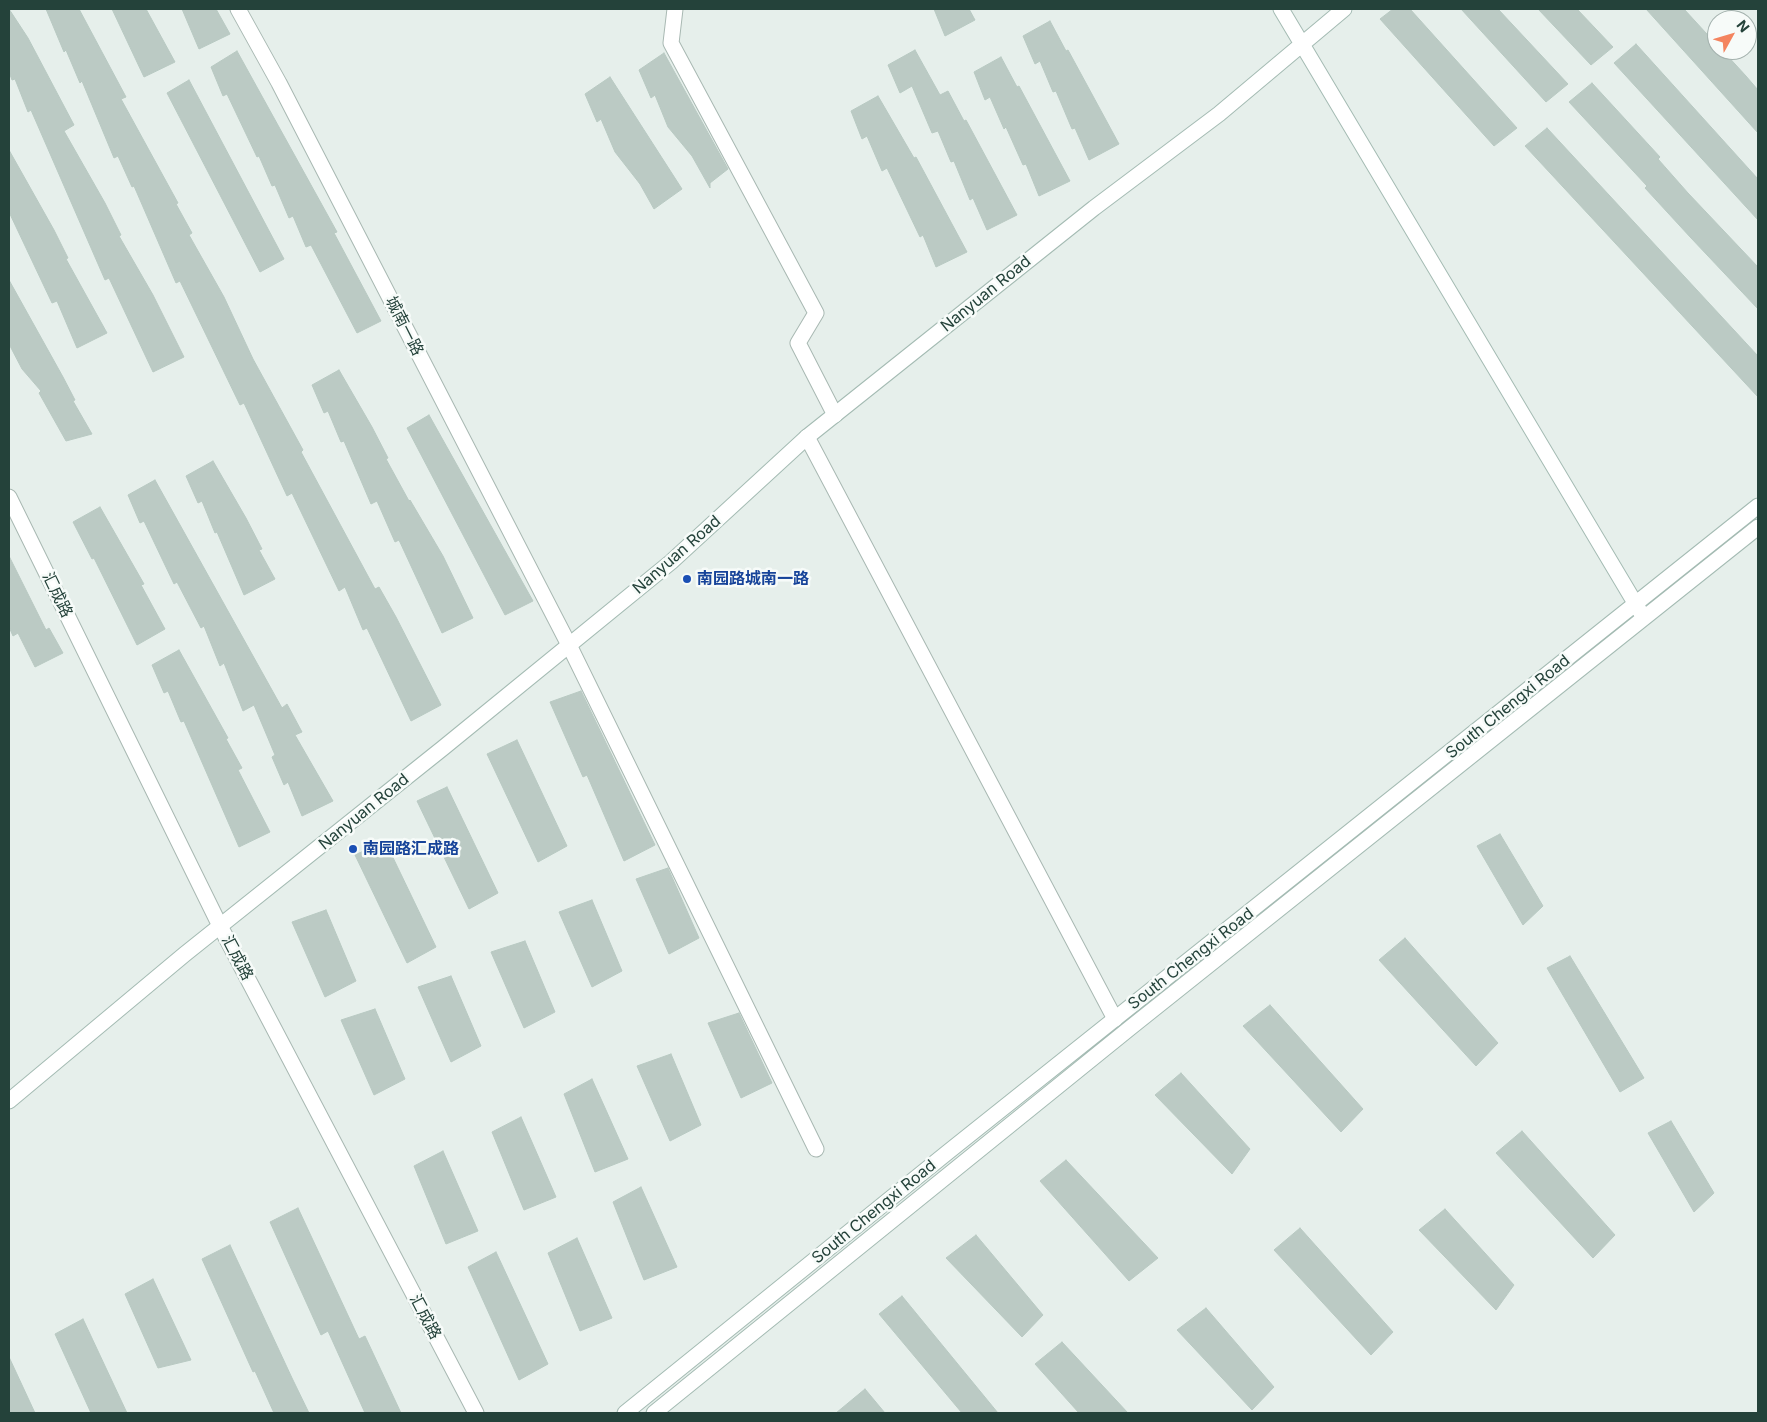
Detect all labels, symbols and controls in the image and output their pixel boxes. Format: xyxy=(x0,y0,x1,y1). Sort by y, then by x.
north arrow xyxy=(1707,10,1757,60)
text: N xyxy=(1733,16,1753,35)
street label: Nanyuan Road xyxy=(937,252,1035,336)
street label: 城南一路 xyxy=(381,293,427,359)
street label: Nanyuan Road xyxy=(629,512,725,598)
street label: 汇成路 xyxy=(38,569,76,621)
place label: 南园路城南一路 xyxy=(697,569,809,589)
marker: 南园路城南一路 xyxy=(681,573,693,585)
street label: South Chengxi Road xyxy=(1442,651,1574,763)
street label: Nanyuan Road xyxy=(315,770,413,854)
place label: 南园路汇成路 xyxy=(363,839,459,859)
marker: 南园路汇成路 xyxy=(347,843,359,855)
street label: South Chengxi Road xyxy=(1124,904,1258,1014)
street label: 汇成路 xyxy=(217,932,257,984)
street label: South Chengxi Road xyxy=(808,1156,940,1268)
street label: 汇成路 xyxy=(405,1291,445,1343)

